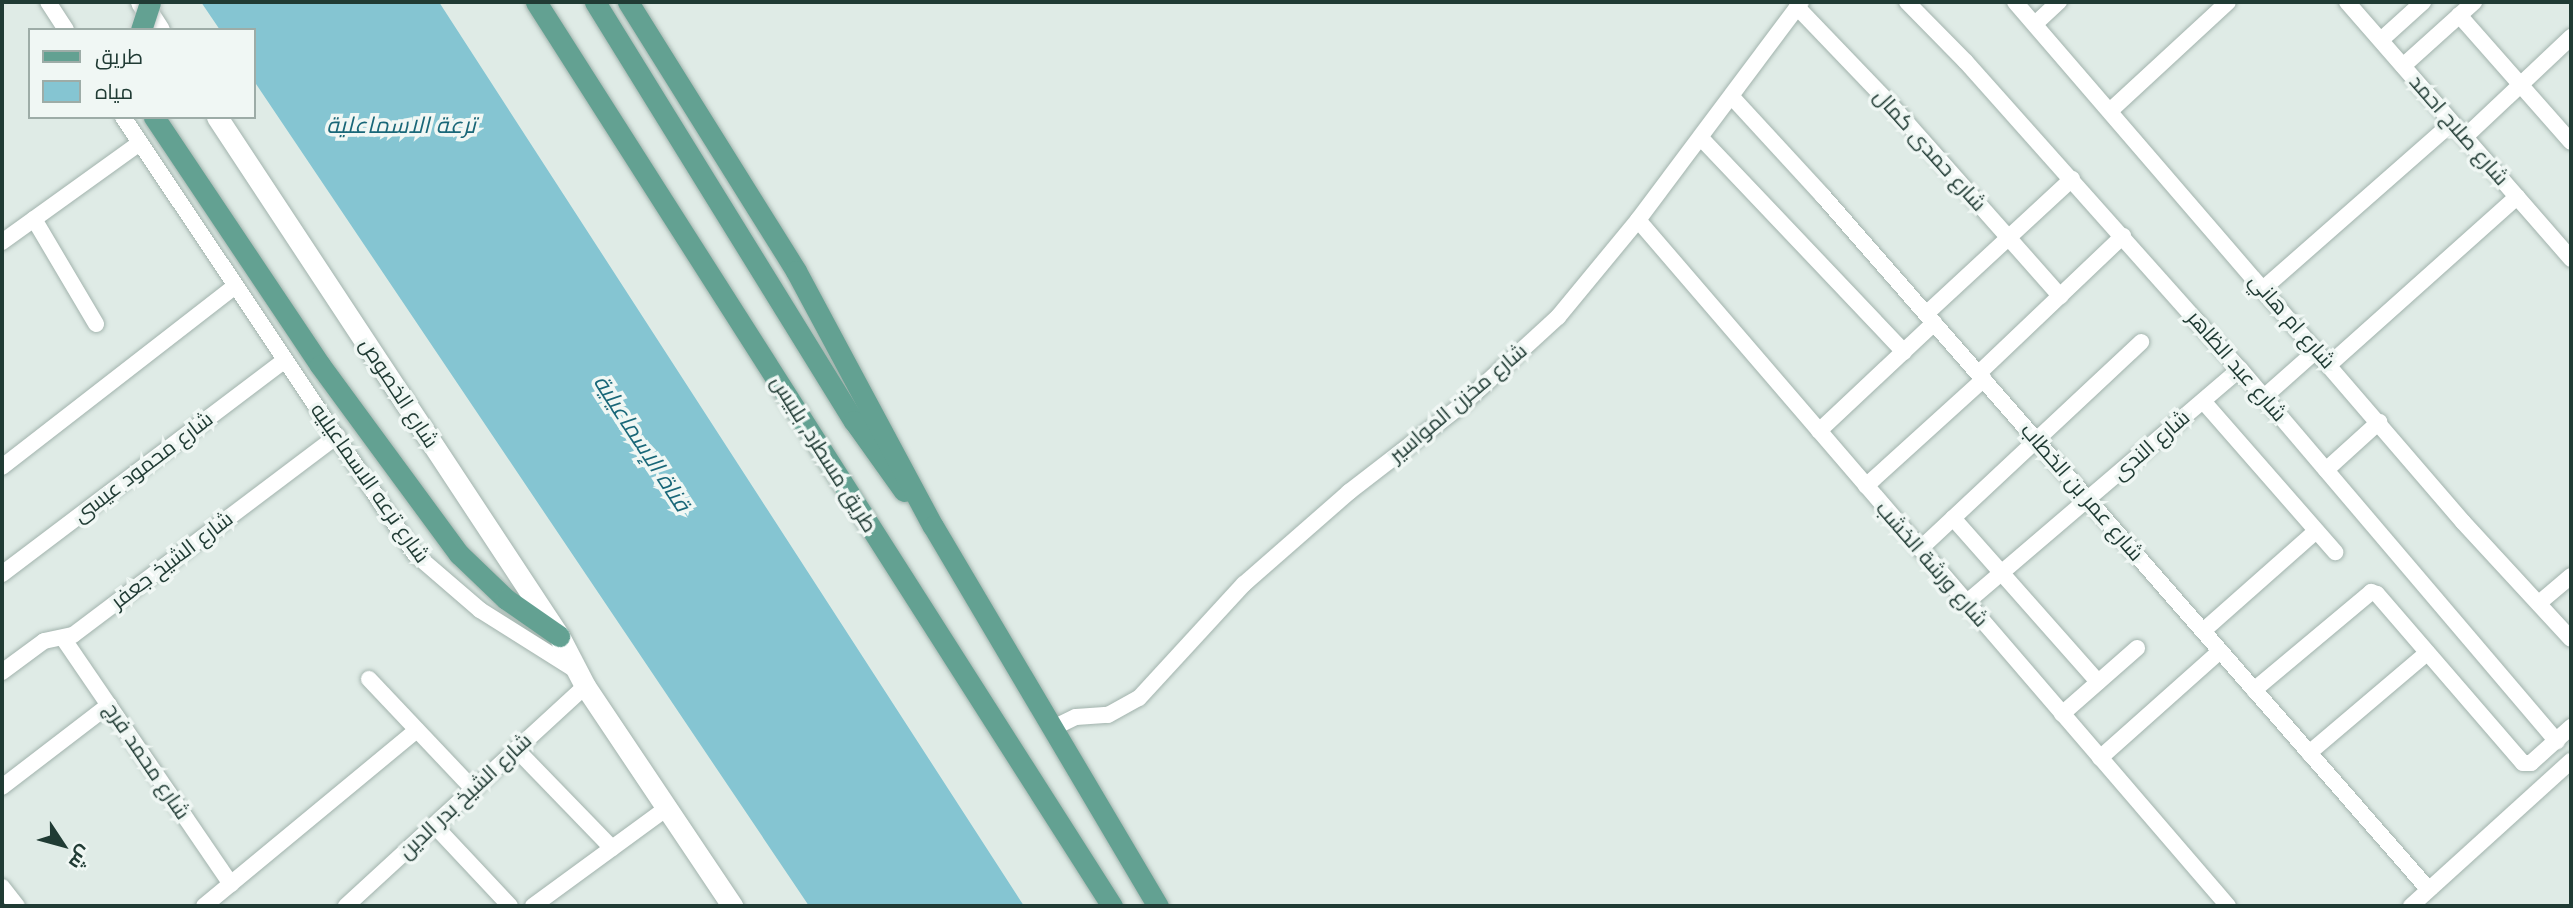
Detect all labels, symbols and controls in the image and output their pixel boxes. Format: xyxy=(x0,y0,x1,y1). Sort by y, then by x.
legend xyxy=(28,28,256,119)
text: طريق xyxy=(95,44,143,69)
street label: شارع صلاح احمد xyxy=(2404,69,2514,191)
text: مياه xyxy=(95,79,133,104)
street label: شارع حمدى كمال xyxy=(1868,84,1992,216)
water label: ترعة الاسماعلية xyxy=(326,111,476,139)
street label: شارع ام هاني xyxy=(2244,268,2340,374)
street label: شارع عبد الظاهر xyxy=(2182,305,2292,427)
street label: شارع الخصوص xyxy=(354,333,444,453)
street label: شارع مخزن المواسير xyxy=(1384,338,1532,468)
water label: قناة الإسماعيلية xyxy=(588,370,696,516)
street label: طريق مسطرد, بلبيس xyxy=(766,371,882,537)
street label: شارع ترعه الاسماعيليه xyxy=(305,398,435,568)
street label: شارع الندى xyxy=(2107,405,2195,485)
street label: شارع محمود عيسى xyxy=(68,406,218,528)
street label: شارع عمر بن الخطاب xyxy=(2015,418,2149,566)
street label: شارع ورشة الخشب xyxy=(1871,496,1993,632)
street label: شارع الشيخ جعفر xyxy=(106,506,238,614)
street label: شارع محمد فرج xyxy=(99,698,195,824)
street label: شارع الشيخ بدر الدين xyxy=(393,728,537,864)
north arrow xyxy=(28,810,98,880)
text: ش xyxy=(64,841,97,874)

